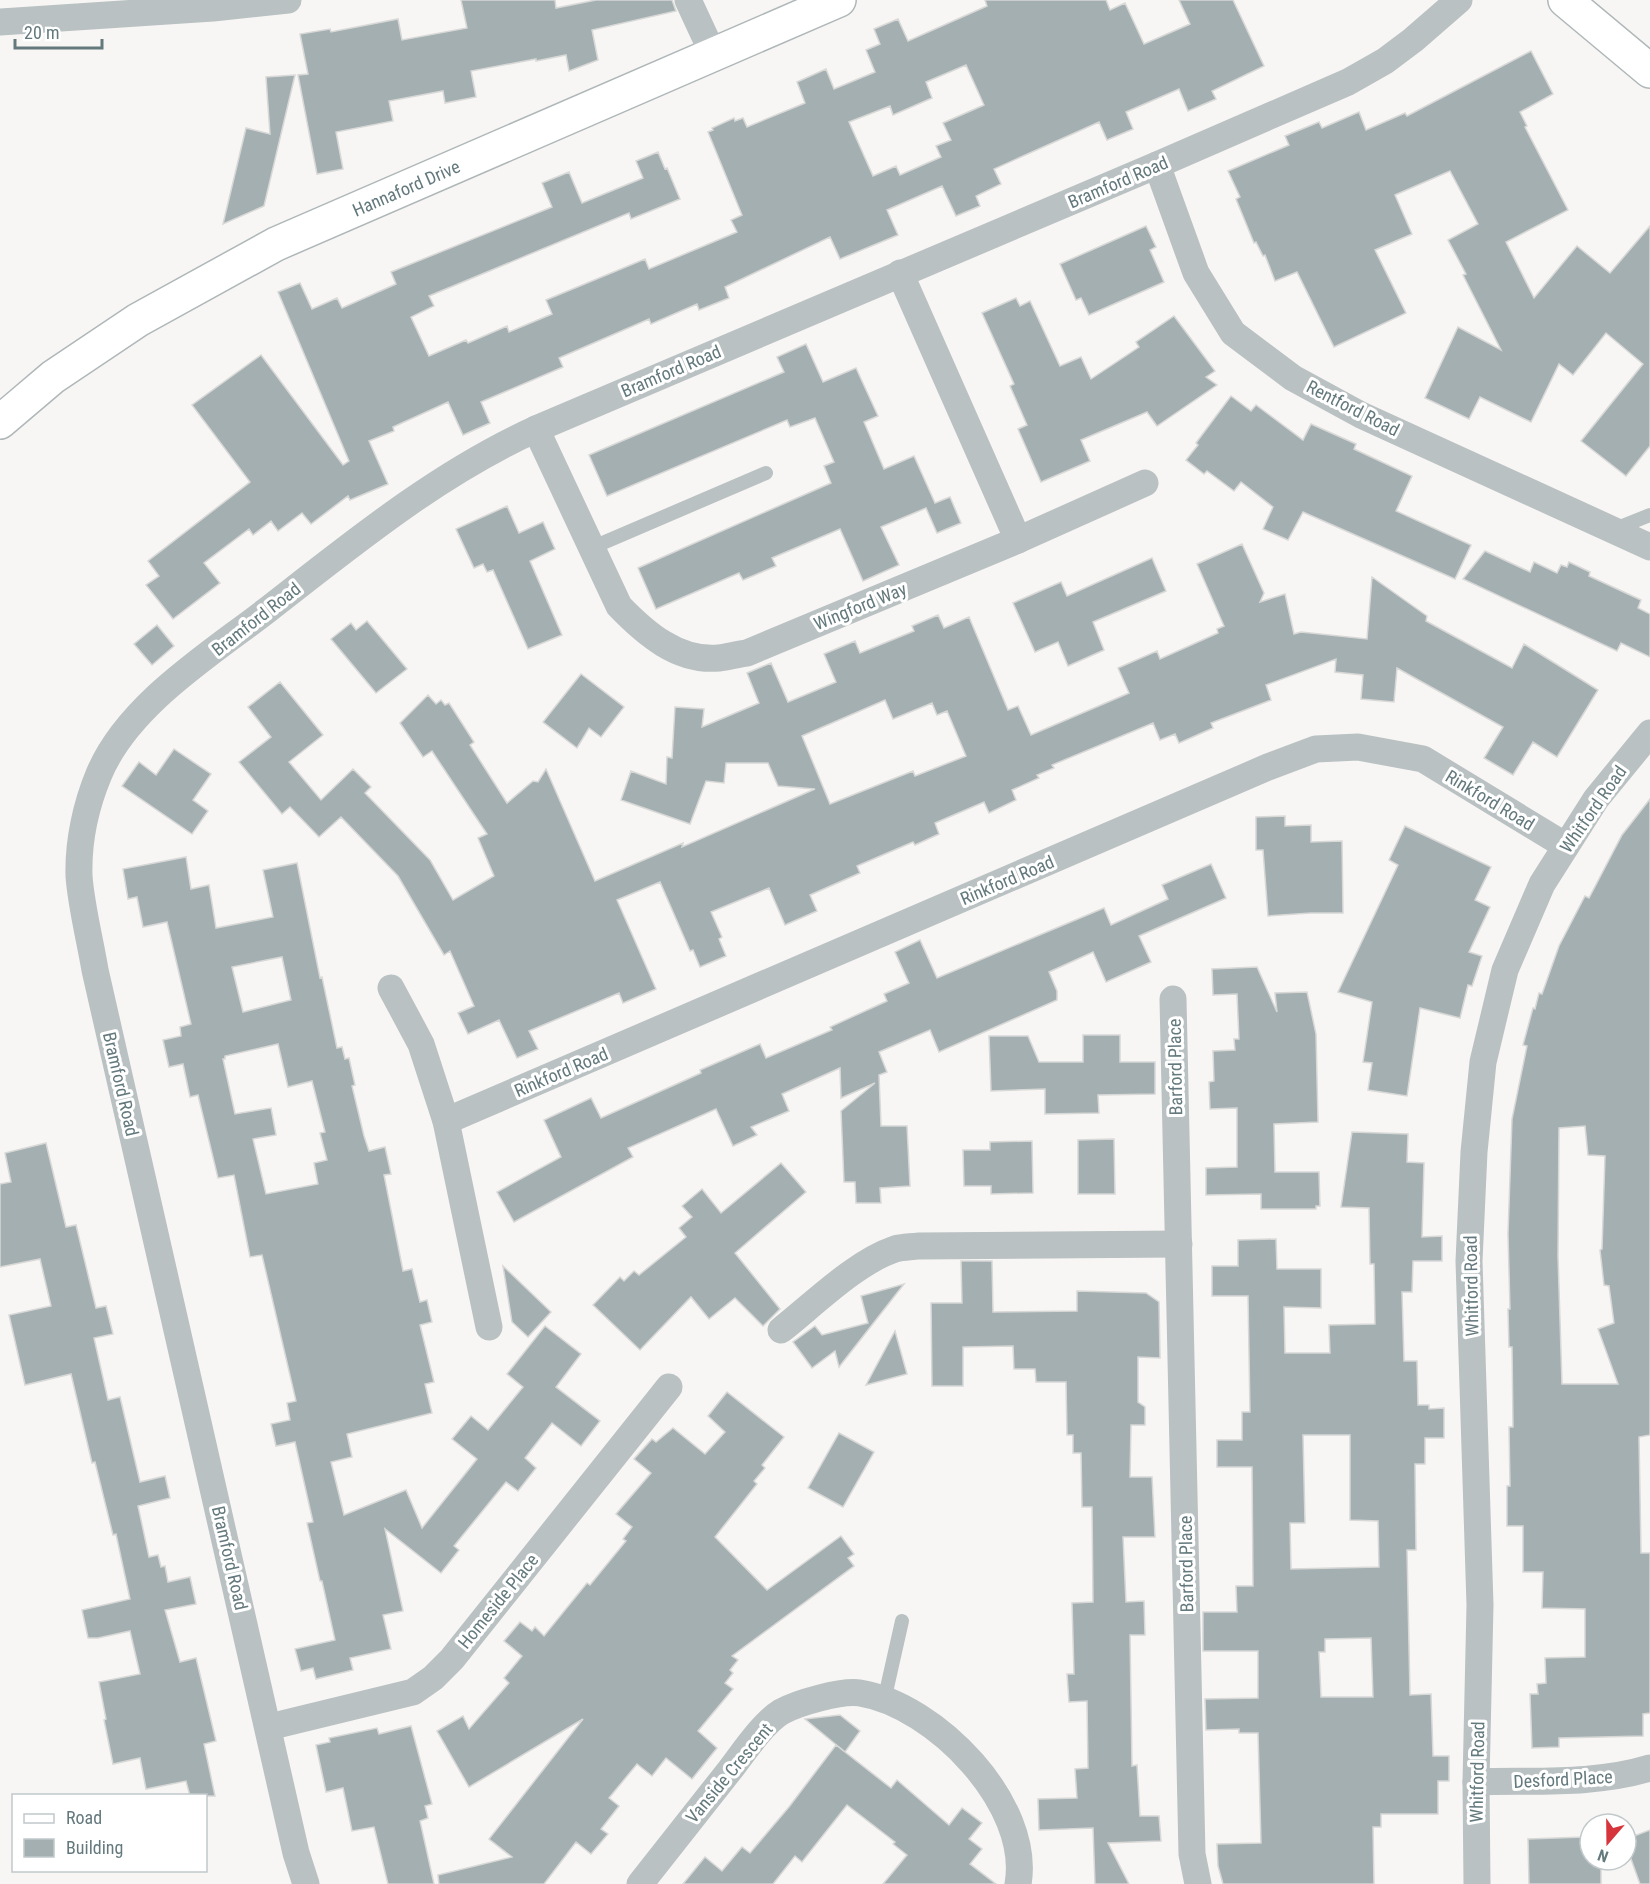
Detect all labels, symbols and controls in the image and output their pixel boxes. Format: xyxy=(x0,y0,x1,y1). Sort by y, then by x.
scale bar xyxy=(15,12,102,50)
text: 20 m xyxy=(24,22,59,43)
street label: Bramford Road xyxy=(1065,152,1171,212)
street label: Hannaford Drive xyxy=(349,155,463,220)
street label: Bramford Road xyxy=(618,341,724,401)
street label: Rentford Road xyxy=(1303,376,1403,440)
street label: Bramford Road xyxy=(208,578,304,660)
street label: Wingford Way xyxy=(811,578,910,634)
street label: Whitford Road xyxy=(1555,762,1631,856)
street label: Rinkford Road xyxy=(1442,765,1538,835)
street label: Rinkford Road xyxy=(957,851,1057,909)
street label: Barford Place xyxy=(1164,1018,1186,1116)
street label: Bramford Road xyxy=(99,1030,143,1138)
street label: Rinkford Road xyxy=(511,1043,611,1101)
street label: Whitford Road xyxy=(1460,1235,1482,1337)
street label: Bramford Road xyxy=(208,1504,252,1612)
street label: Barford Place xyxy=(1175,1515,1197,1613)
street label: Homeside Place xyxy=(453,1550,543,1652)
street label: Vanside Crescent xyxy=(681,1719,777,1827)
street label: Whitford Road xyxy=(1466,1721,1488,1823)
street label: Desford Place xyxy=(1513,1766,1613,1792)
legend xyxy=(12,1794,207,1872)
text: Road xyxy=(66,1807,102,1828)
north arrow xyxy=(1578,1812,1638,1872)
text: Building xyxy=(66,1837,123,1858)
text: N xyxy=(1595,1845,1611,1866)

